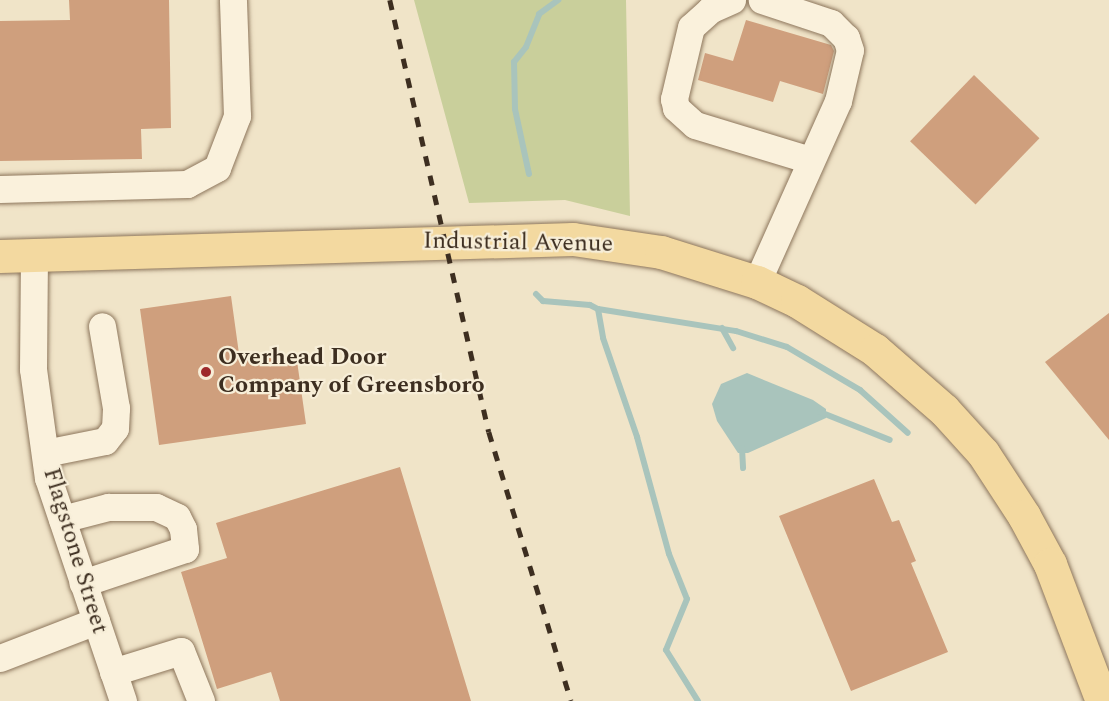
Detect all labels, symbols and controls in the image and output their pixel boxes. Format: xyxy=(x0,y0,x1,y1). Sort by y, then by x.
street label: Industrial Avenue xyxy=(423,227,613,259)
place label: Overhead Door Company of Greensboro xyxy=(218,344,485,400)
marker: Overhead Door Company of Greensboro xyxy=(199,365,213,379)
street label: Flagstone Street xyxy=(36,465,114,637)

